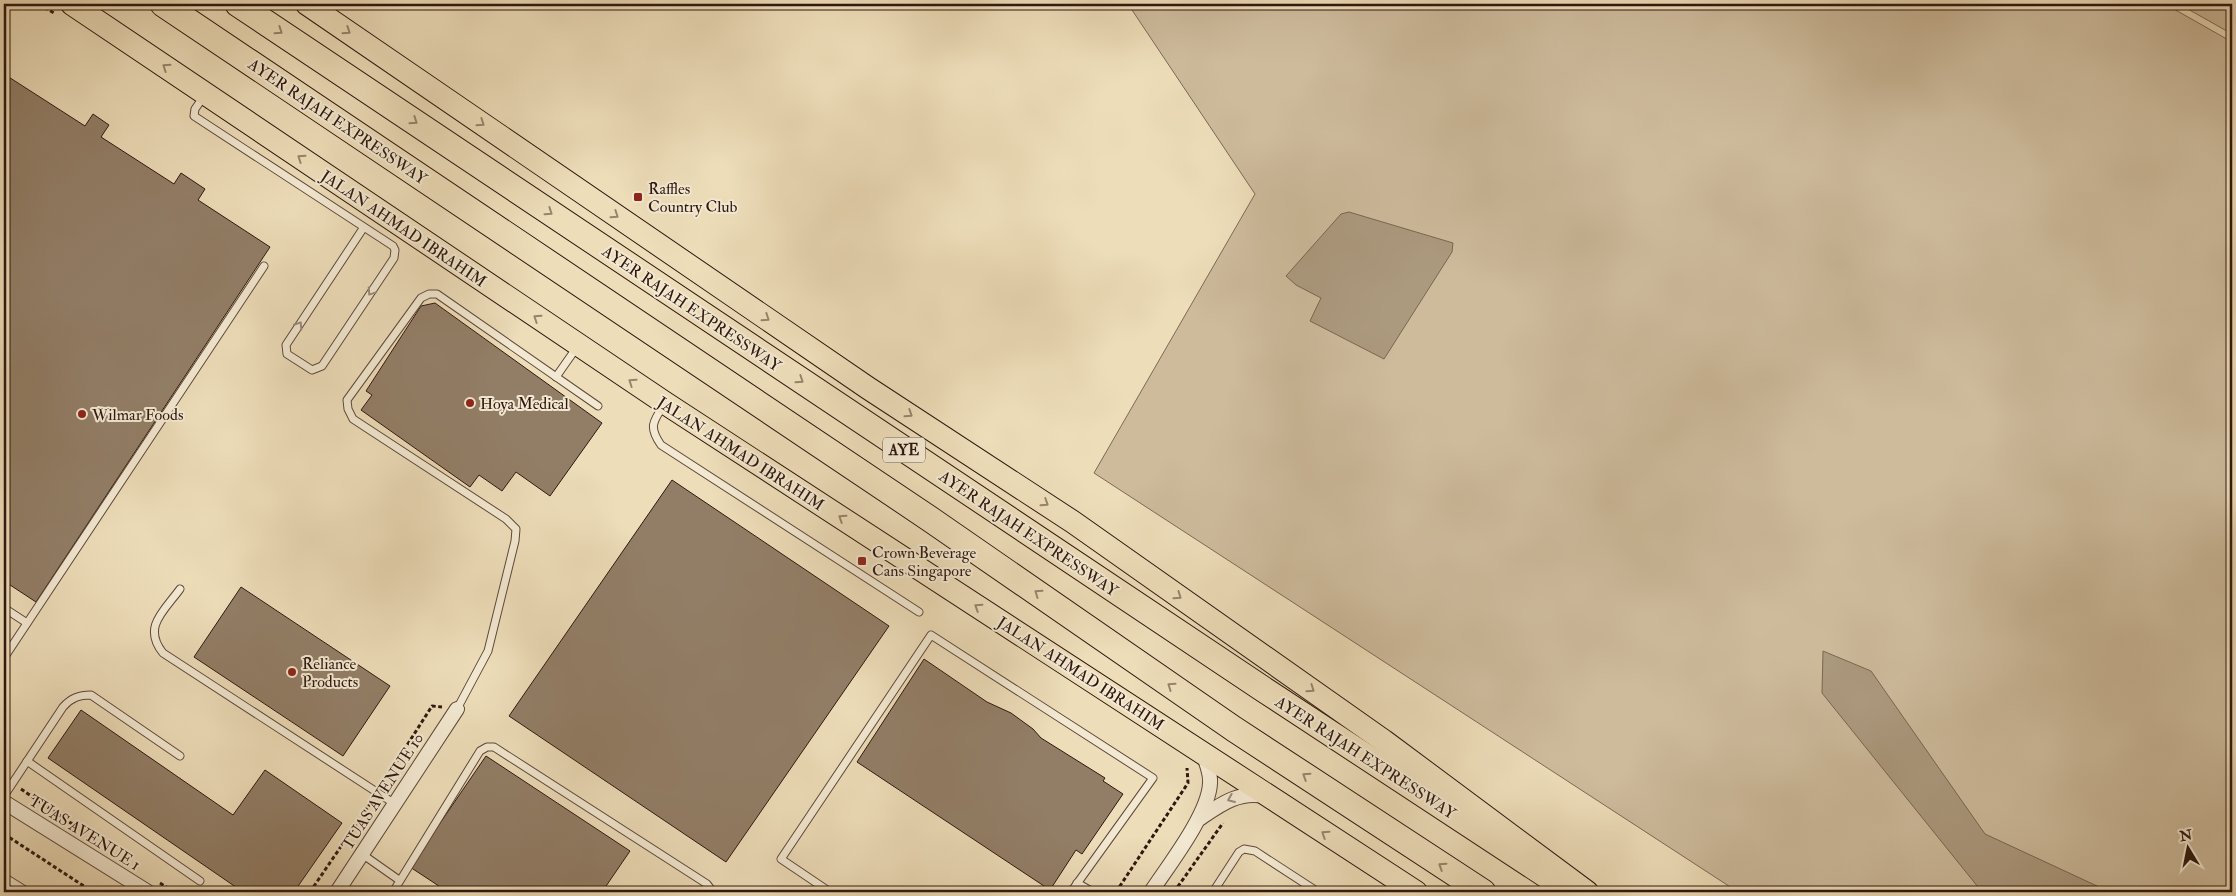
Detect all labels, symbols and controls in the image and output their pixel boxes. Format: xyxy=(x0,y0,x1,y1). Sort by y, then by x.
one-way arrow xyxy=(273,25,282,34)
one-way arrow xyxy=(341,25,351,34)
street label: AYER RAJAH EXPRESSWAY xyxy=(243,54,432,191)
one-way arrow xyxy=(163,64,172,74)
one-way arrow xyxy=(408,115,417,124)
one-way arrow xyxy=(475,117,485,126)
one-way arrow xyxy=(297,155,307,164)
street label: JALAN AHMAD IBRAHIM xyxy=(316,165,490,293)
place label: Raffles Country Club xyxy=(648,179,737,217)
marker: Raffles Country Club xyxy=(632,191,644,203)
one-way arrow xyxy=(543,205,552,215)
one-way arrow xyxy=(610,209,619,218)
street label: AYER RAJAH EXPRESSWAY xyxy=(597,241,786,378)
one-way arrow xyxy=(368,286,377,296)
one-way arrow xyxy=(760,312,770,321)
one-way arrow xyxy=(534,315,543,324)
one-way arrow xyxy=(293,321,302,331)
one-way arrow xyxy=(794,374,804,383)
one-way arrow xyxy=(629,379,638,388)
street label: JALAN AHMAD IBRAHIM xyxy=(652,392,828,516)
place label: Hoya Medical xyxy=(480,394,569,414)
marker: Hoya Medical xyxy=(464,397,476,409)
place label: Wilmar Foods xyxy=(91,405,183,425)
marker: Wilmar Foods xyxy=(76,408,88,420)
one-way arrow xyxy=(903,408,912,417)
road number: AYE xyxy=(883,438,925,462)
street label: AYER RAJAH EXPRESSWAY xyxy=(934,466,1123,603)
one-way arrow xyxy=(1039,497,1048,507)
one-way arrow xyxy=(838,515,847,524)
place label: Crown Beverage Cans Singapore xyxy=(872,543,977,582)
marker: Crown Beverage Cans Singapore xyxy=(856,555,868,567)
one-way arrow xyxy=(1034,590,1043,599)
one-way arrow xyxy=(1172,590,1182,599)
one-way arrow xyxy=(974,603,983,613)
street label: JALAN AHMAD IBRAHIM xyxy=(992,612,1168,736)
place label: Reliance Products xyxy=(302,654,358,692)
marker: Reliance Products xyxy=(286,666,298,678)
one-way arrow xyxy=(1167,683,1177,692)
one-way arrow xyxy=(1305,684,1314,692)
street label: AYER RAJAH EXPRESSWAY xyxy=(1270,691,1460,825)
street label: TUAS AVENUE 10 xyxy=(337,729,428,854)
one-way arrow xyxy=(1302,773,1311,783)
street label: TUAS AVENUE 1 xyxy=(25,791,144,875)
one-way arrow xyxy=(1227,793,1236,804)
north arrow xyxy=(2164,824,2214,874)
text: N xyxy=(2177,826,2194,845)
one-way arrow xyxy=(1321,830,1330,840)
one-way arrow xyxy=(1438,862,1447,872)

